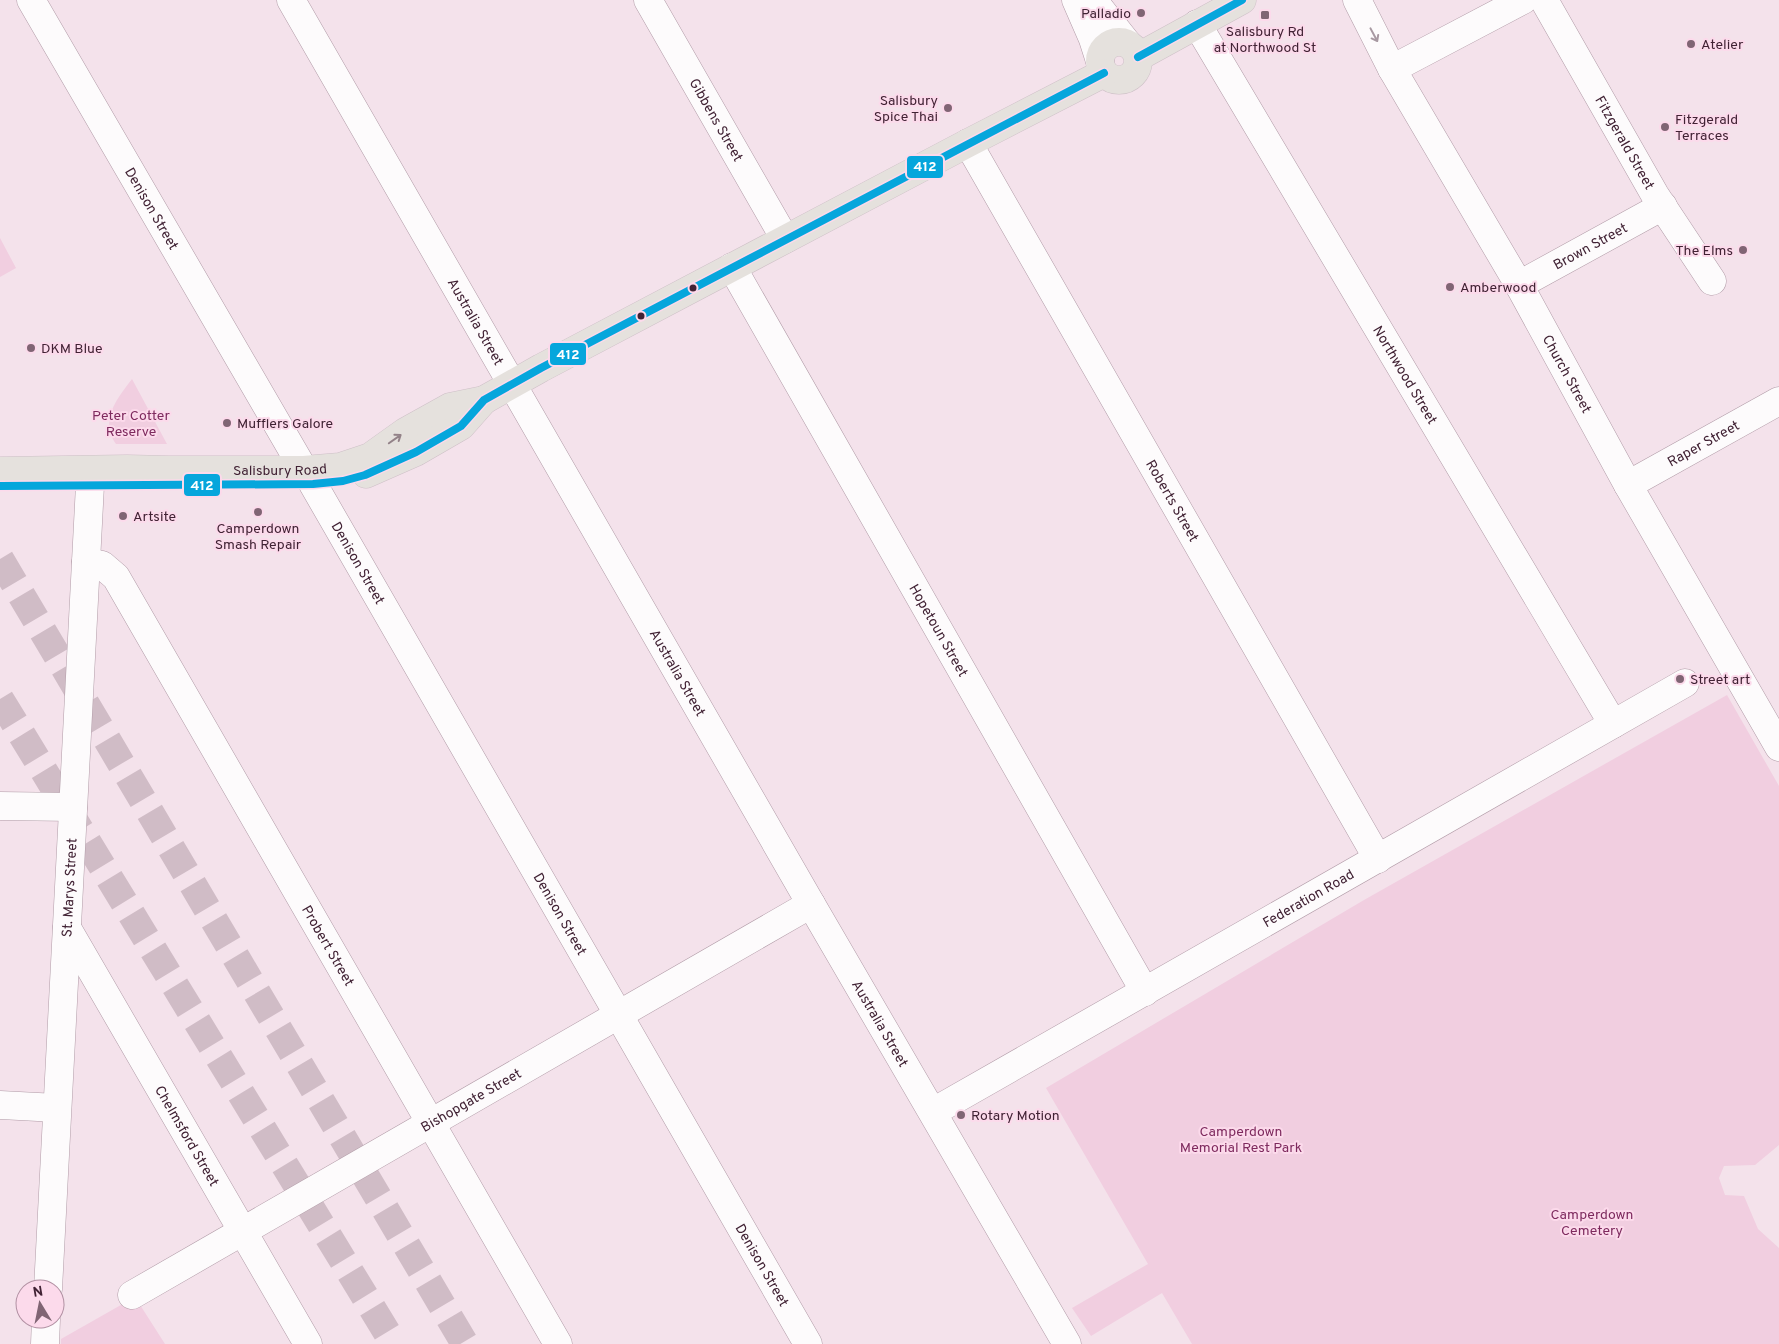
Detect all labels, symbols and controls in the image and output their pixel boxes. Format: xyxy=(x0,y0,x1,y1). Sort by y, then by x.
place label: Palladio xyxy=(1081,6,1131,23)
marker: Palladio xyxy=(1135,7,1147,19)
marker: Salisbury Rd at Northwood St xyxy=(1259,9,1271,21)
place label: Salisbury Rd at Northwood St xyxy=(1214,24,1316,57)
one-way arrow xyxy=(1369,27,1379,42)
place label: Atelier xyxy=(1701,37,1744,54)
marker: Atelier xyxy=(1685,38,1697,50)
street label: Gibbens Street xyxy=(685,76,746,165)
place label: Salisbury Spice Thai xyxy=(874,93,938,126)
street label: Fitzgerald Street xyxy=(1590,93,1657,193)
marker: Salisbury Spice Thai xyxy=(942,102,954,114)
place label: Fitzgerald Terraces xyxy=(1675,112,1738,145)
marker: Fitzgerald Terraces xyxy=(1659,121,1671,133)
line badge: 412 xyxy=(906,155,944,179)
text: 412 xyxy=(913,159,937,176)
street label: Denison Street xyxy=(120,165,181,253)
street label: Brown Street xyxy=(1551,220,1631,274)
place label: The Elms xyxy=(1675,243,1733,260)
marker: The Elms xyxy=(1737,244,1749,256)
street label: Australia Street xyxy=(443,276,506,369)
place label: Amberwood xyxy=(1460,280,1536,297)
marker: Amberwood xyxy=(1444,281,1456,293)
unlabelled marker xyxy=(688,283,698,293)
unlabelled marker xyxy=(636,311,646,321)
street label: Northwood Street xyxy=(1368,323,1440,428)
street label: Church Street xyxy=(1538,332,1594,417)
place label: DKM Blue xyxy=(41,341,102,358)
marker: DKM Blue xyxy=(25,342,37,354)
line badge: 412 xyxy=(549,342,587,366)
text: 412 xyxy=(556,347,580,364)
park label: Peter Cotter Reserve xyxy=(92,408,171,441)
place label: Mufflers Galore xyxy=(237,416,333,433)
marker: Mufflers Galore xyxy=(221,417,233,429)
street label: Raper Street xyxy=(1665,418,1743,471)
one-way arrow xyxy=(387,434,401,444)
street label: Roberts Street xyxy=(1141,457,1202,545)
street label: Salisbury Road xyxy=(233,461,328,480)
line badge: 412 xyxy=(183,473,221,497)
text: 412 xyxy=(190,478,214,495)
marker: Camperdown Smash Repair xyxy=(252,506,264,518)
place label: Artsite xyxy=(133,509,176,526)
marker: Artsite xyxy=(117,510,129,522)
street label: Denison Street xyxy=(327,519,388,608)
place label: Camperdown Smash Repair xyxy=(215,521,302,554)
street label: Hopetoun Street xyxy=(905,582,971,680)
street label: Australia Street xyxy=(645,627,708,720)
place label: Street art xyxy=(1690,672,1750,689)
marker: Street art xyxy=(1674,673,1686,685)
street label: St. Marys Street xyxy=(59,838,82,938)
street label: Federation Road xyxy=(1260,866,1358,932)
street label: Denison Street xyxy=(529,870,590,959)
street label: Probert Street xyxy=(297,903,357,990)
street label: Australia Street xyxy=(847,978,911,1071)
street label: Bishopgate Street xyxy=(418,1066,525,1137)
street label: Chelmsford Street xyxy=(150,1083,222,1190)
place label: Rotary Motion xyxy=(971,1108,1060,1125)
marker: Rotary Motion xyxy=(955,1109,967,1121)
park label: Camperdown Memorial Rest Park xyxy=(1180,1124,1302,1157)
park label: Camperdown Cemetery xyxy=(1551,1207,1633,1240)
street label: Denison Street xyxy=(731,1221,792,1310)
north arrow xyxy=(15,1279,65,1329)
text: N xyxy=(32,1283,44,1302)

